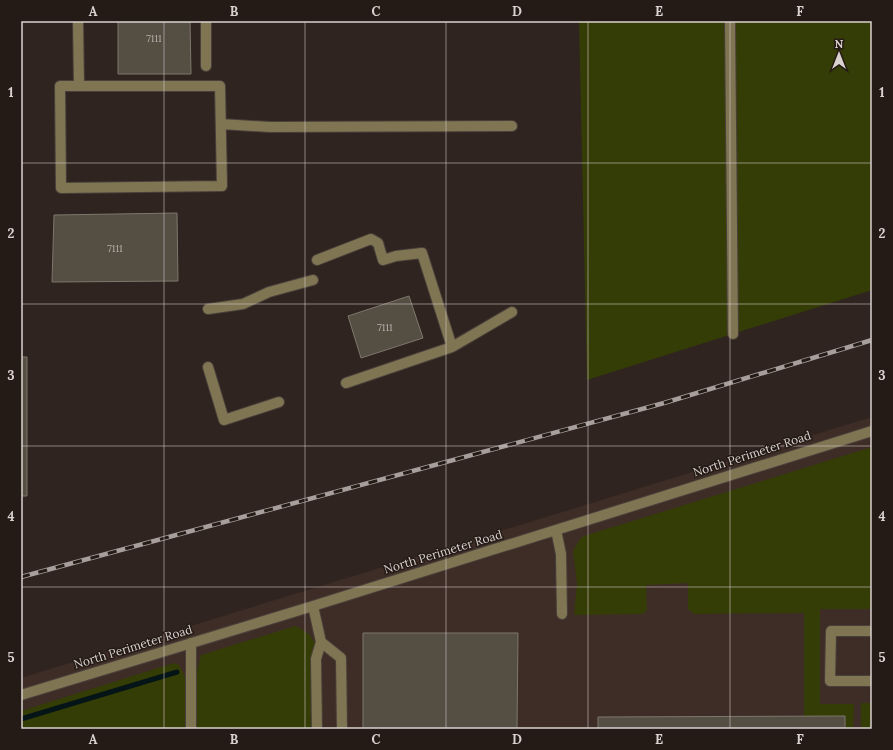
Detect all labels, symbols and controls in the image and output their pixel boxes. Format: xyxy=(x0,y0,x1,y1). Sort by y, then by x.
text: A xyxy=(89,3,98,20)
text: B xyxy=(230,3,239,20)
text: C xyxy=(372,3,381,20)
text: D xyxy=(512,3,522,20)
text: E xyxy=(655,3,663,20)
text: F xyxy=(796,3,804,20)
house number: 7111 xyxy=(146,32,162,45)
north arrow xyxy=(819,34,859,74)
text: N xyxy=(835,37,844,51)
text: 1 xyxy=(8,84,14,101)
text: 1 xyxy=(879,84,885,101)
text: 2 xyxy=(8,225,15,242)
text: 2 xyxy=(879,225,886,242)
house number: 7111 xyxy=(107,242,123,255)
house number: 7111 xyxy=(377,321,393,334)
text: 3 xyxy=(7,367,15,384)
text: 3 xyxy=(878,367,886,384)
street label: North Perimeter Road xyxy=(691,427,813,480)
text: 4 xyxy=(7,508,15,525)
text: 4 xyxy=(878,508,886,525)
street label: North Perimeter Road xyxy=(382,526,504,577)
street label: North Perimeter Road xyxy=(72,621,194,672)
text: 5 xyxy=(7,649,15,666)
text: 5 xyxy=(878,649,886,666)
text: A xyxy=(89,731,98,748)
text: B xyxy=(230,731,239,748)
text: C xyxy=(372,731,381,748)
text: D xyxy=(512,731,522,748)
text: E xyxy=(655,731,663,748)
text: F xyxy=(796,731,804,748)

